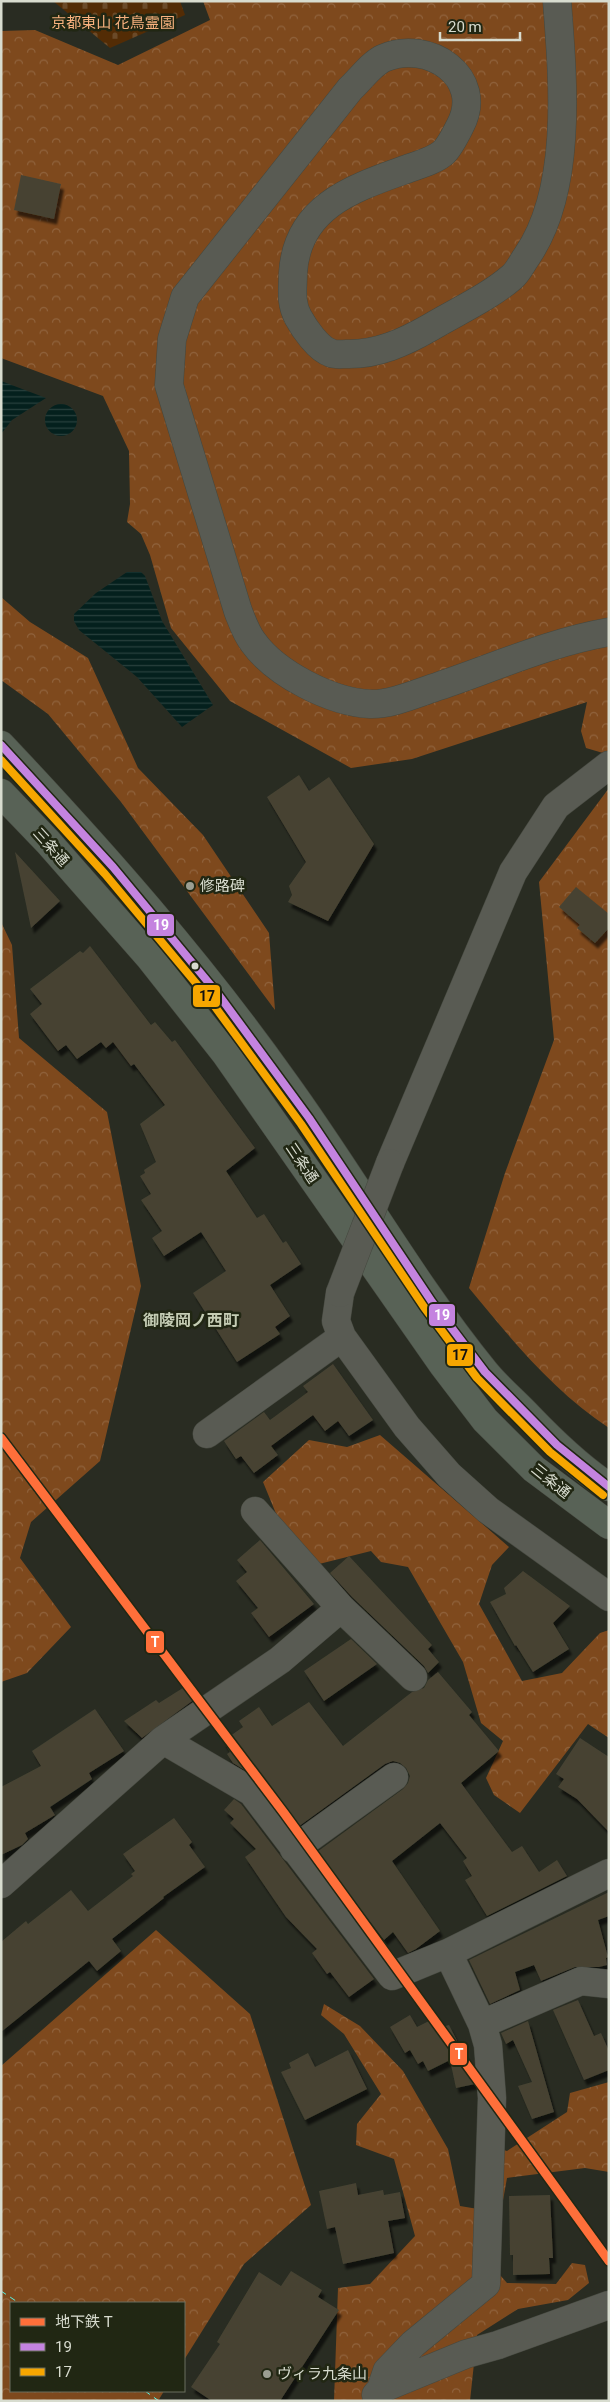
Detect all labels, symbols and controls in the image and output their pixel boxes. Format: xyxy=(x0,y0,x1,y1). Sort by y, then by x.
scale bar xyxy=(440,10,520,42)
park label: 京都東山 花鳥霊園 xyxy=(51,14,175,32)
text: 20 m xyxy=(448,18,482,36)
street label: 三条通 xyxy=(29,824,73,870)
place label: 修路碑 xyxy=(200,877,245,895)
marker: 修路碑 xyxy=(184,880,196,892)
line badge: 19 xyxy=(146,913,175,937)
text: 19 xyxy=(153,917,169,933)
unlabelled marker xyxy=(190,961,200,971)
line badge: 17 xyxy=(192,984,221,1008)
text: 17 xyxy=(199,988,215,1004)
street label: 三条通 xyxy=(282,1139,322,1187)
line badge: 19 xyxy=(428,1303,456,1327)
text: 19 xyxy=(434,1307,450,1323)
district label: 御陵岡ノ西町 xyxy=(143,1311,239,1330)
line badge: 17 xyxy=(446,1343,474,1367)
text: 17 xyxy=(452,1347,468,1363)
street label: 三条通 xyxy=(528,1460,574,1502)
line badge: T xyxy=(145,1630,165,1654)
text: T xyxy=(151,1634,160,1650)
line badge: T xyxy=(449,2042,468,2066)
text: T xyxy=(455,2046,464,2062)
legend xyxy=(10,2302,185,2392)
text: 地下鉄 T xyxy=(55,2313,113,2331)
text: 19 xyxy=(55,2338,72,2356)
text: 17 xyxy=(55,2363,72,2381)
place label: ヴィラ九条山 xyxy=(277,2365,367,2383)
marker: ヴィラ九条山 xyxy=(261,2368,273,2380)

